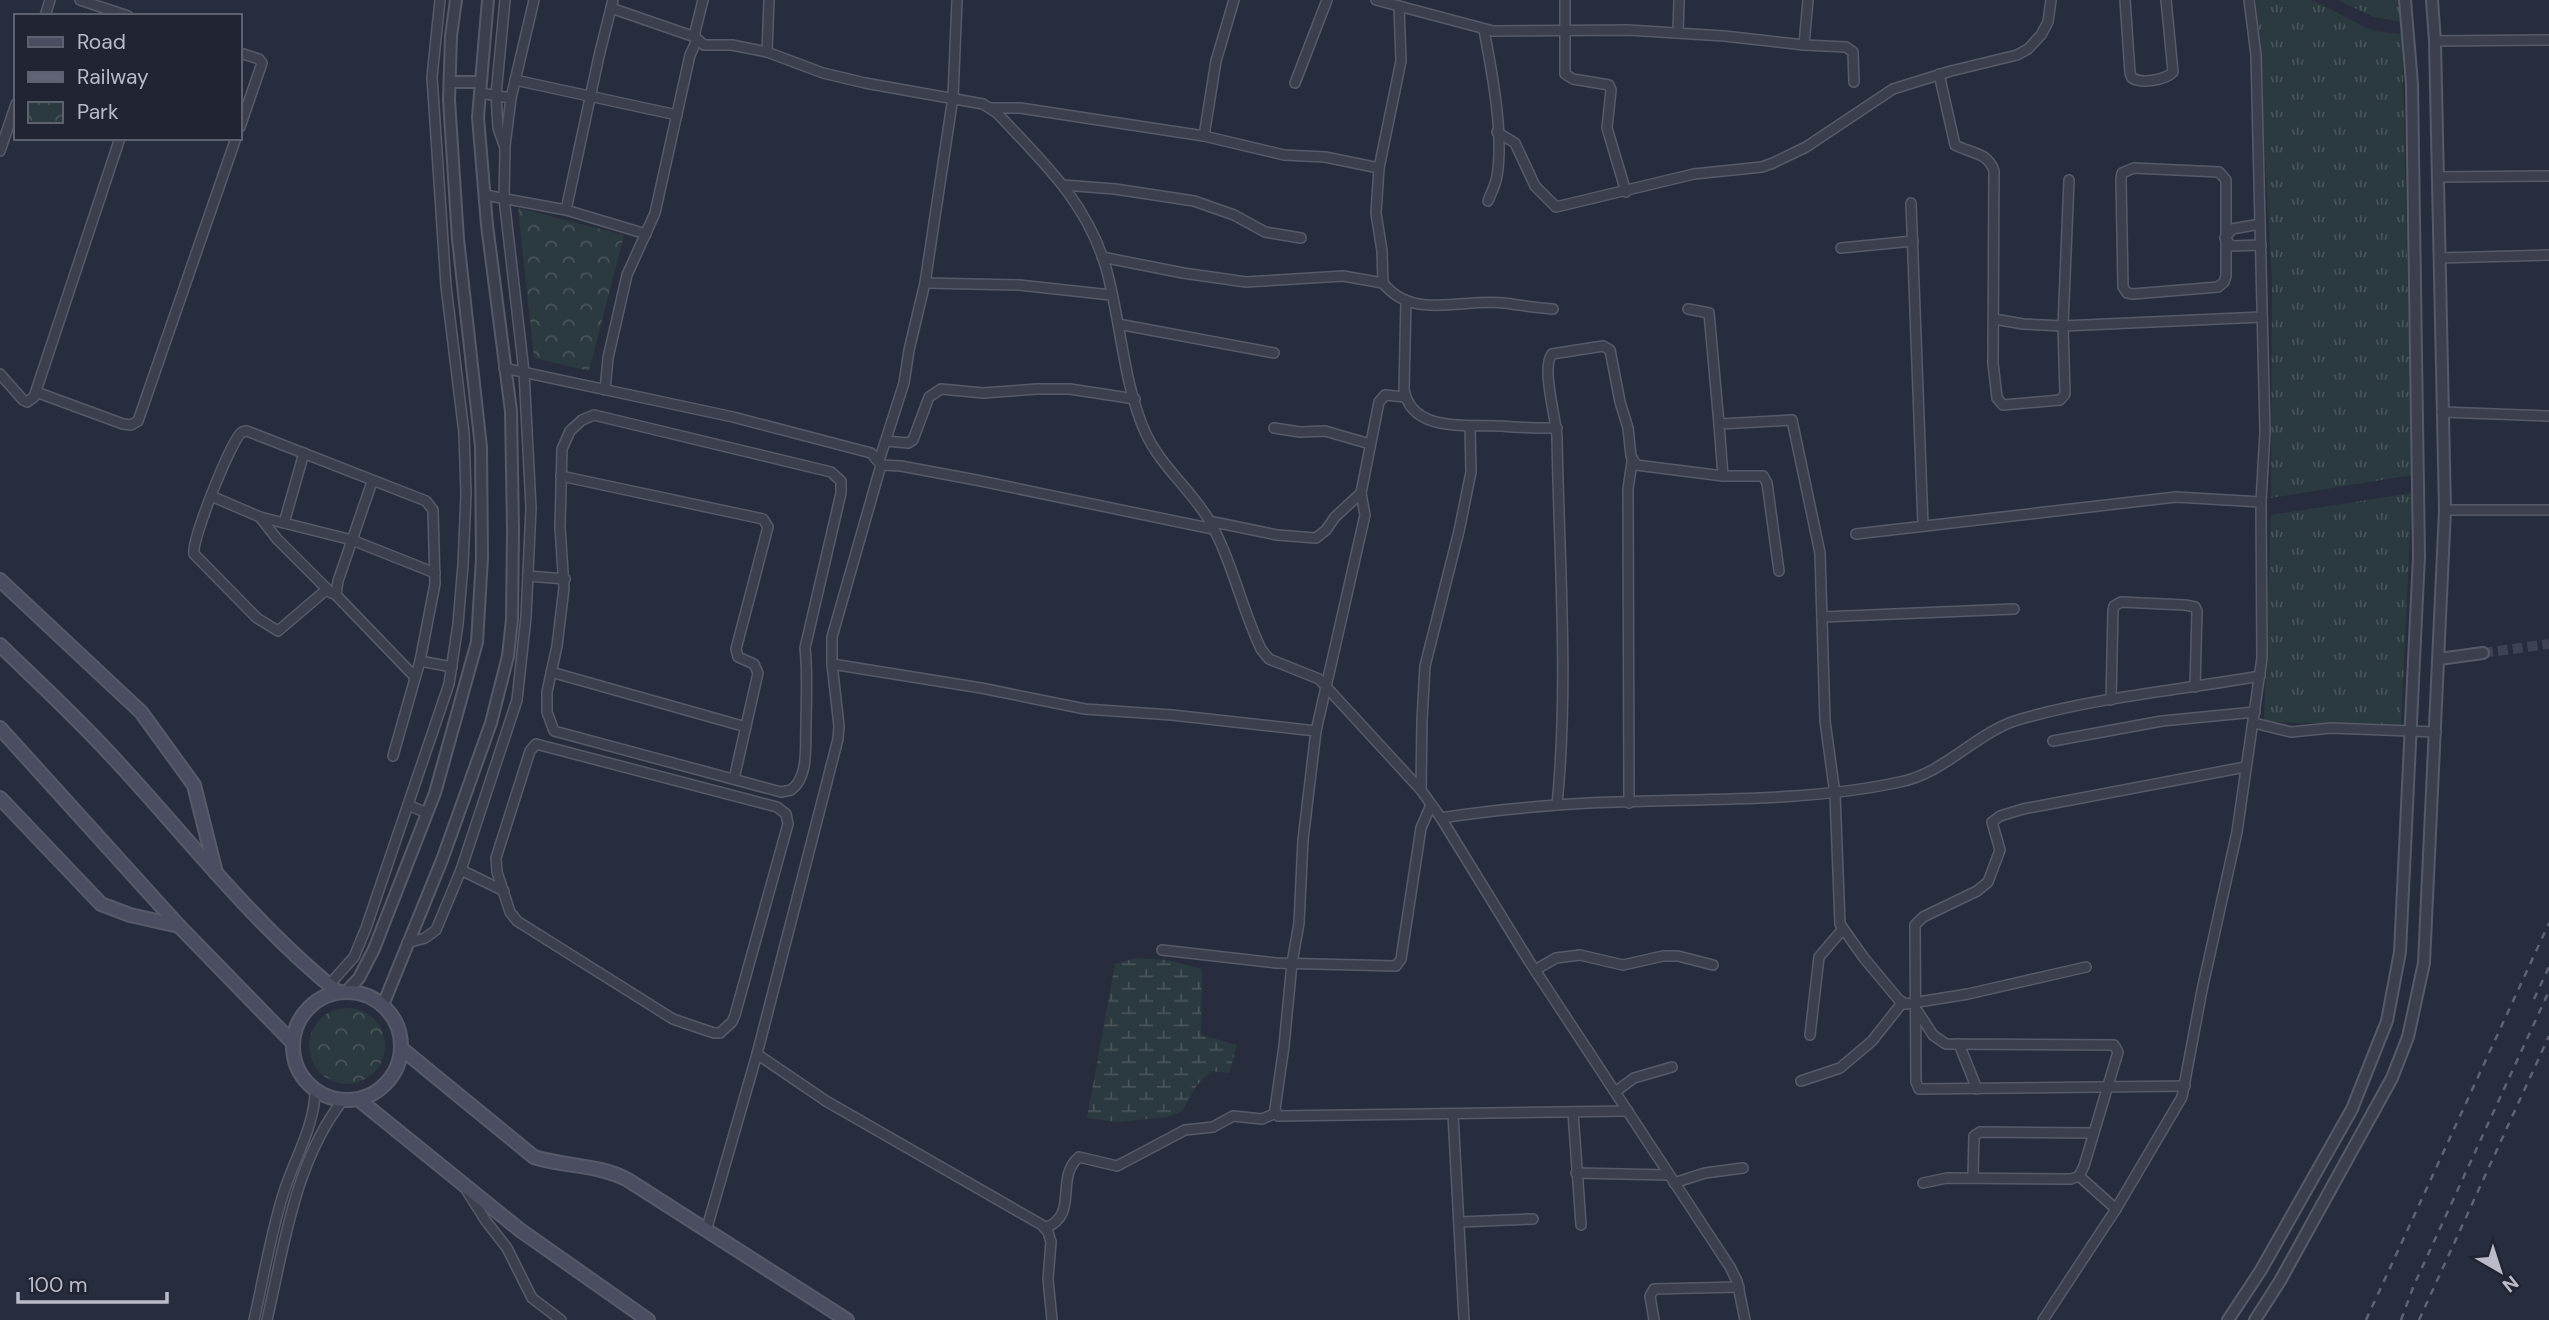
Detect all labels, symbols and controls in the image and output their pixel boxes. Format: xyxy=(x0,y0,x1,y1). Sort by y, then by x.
legend xyxy=(14,14,242,140)
text: Road xyxy=(77,28,126,56)
text: Railway xyxy=(77,63,149,91)
text: Park xyxy=(77,98,119,126)
north arrow xyxy=(2465,1236,2535,1306)
scale bar xyxy=(18,1260,166,1304)
text: N xyxy=(2497,1270,2524,1298)
text: 100 m xyxy=(28,1271,88,1299)

